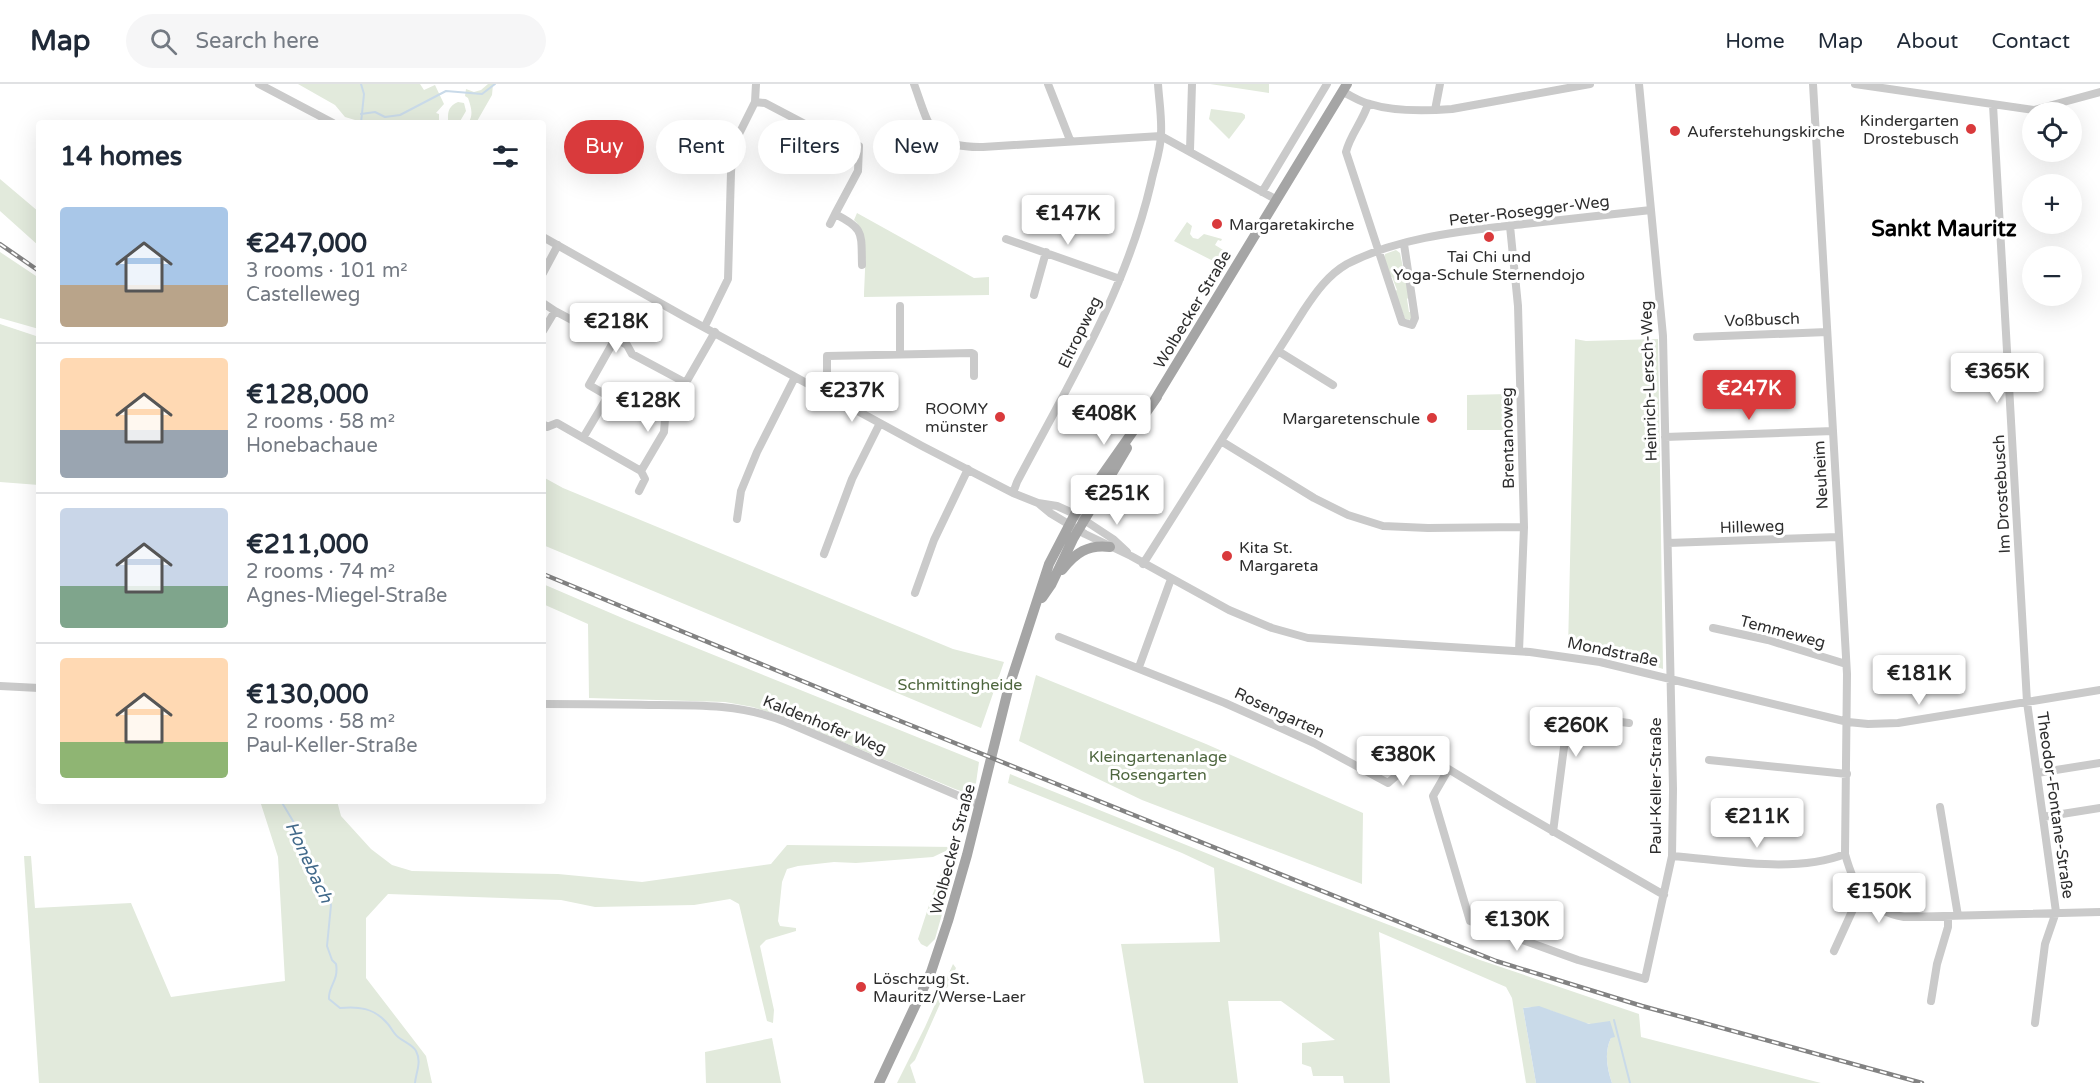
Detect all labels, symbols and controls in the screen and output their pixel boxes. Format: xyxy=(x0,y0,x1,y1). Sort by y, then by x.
search box xyxy=(126,14,546,68)
text: Map xyxy=(30,24,90,58)
icon: search xyxy=(147,25,180,58)
text: Search here xyxy=(195,28,319,54)
text: Home xyxy=(1725,29,1785,54)
text: Map xyxy=(1818,29,1863,54)
text: About xyxy=(1896,29,1958,54)
text: Contact xyxy=(1991,29,2070,54)
map controls xyxy=(2022,102,2082,306)
button: locate xyxy=(2022,102,2082,162)
place label: Kindergarten Drostebusch xyxy=(1859,111,1959,149)
chip: Buy xyxy=(564,120,644,174)
chip: Rent xyxy=(656,120,746,174)
chip: Filters xyxy=(758,120,861,174)
chip: New xyxy=(873,120,960,174)
place label: Auferstehungskirche xyxy=(1687,122,1845,142)
marker: Kindergarten Drostebusch xyxy=(1964,122,1978,136)
marker: Auferstehungskirche xyxy=(1668,124,1682,138)
icon: filters xyxy=(489,140,522,173)
text: 14 homes xyxy=(60,141,182,172)
button: + xyxy=(2022,174,2082,234)
street label: Peter-Rosegger-Weg xyxy=(1448,191,1611,231)
pin: €147K xyxy=(1026,195,1110,246)
text: €147K xyxy=(1036,202,1100,226)
place label: Margaretakirche xyxy=(1229,215,1354,235)
district label: Sankt Mauritz xyxy=(1871,216,2017,242)
marker: Margaretakirche xyxy=(1210,217,1224,231)
text: €247,000 xyxy=(246,228,367,259)
marker: Tai Chi und Yoga-Schule Sternendojo xyxy=(1482,230,1496,244)
icon: home xyxy=(108,231,180,303)
button: − xyxy=(2022,246,2082,306)
street label: Wolbecker Straße xyxy=(1150,247,1236,372)
place label: Tai Chi und Yoga-Schule Sternendojo xyxy=(1393,247,1585,285)
text: 3 rooms · 101 m² xyxy=(246,259,408,283)
text: Castelleweg xyxy=(246,283,360,307)
street label: Eltropweg xyxy=(1054,293,1106,372)
street label: Heinrich-Lersch-Weg xyxy=(1636,300,1662,462)
pin: €218K xyxy=(574,303,658,354)
street label: Voßbusch xyxy=(1724,309,1800,331)
text: €218K xyxy=(584,310,648,334)
pin: €365K xyxy=(1955,353,2039,404)
text: €365K xyxy=(1965,360,2029,384)
pin: €247K xyxy=(1707,370,1791,421)
pin: €237K xyxy=(810,372,894,423)
text: €247K xyxy=(1717,377,1781,401)
text: €128,000 xyxy=(246,379,368,410)
text: €237K xyxy=(820,379,884,403)
icon: home xyxy=(108,382,180,454)
pin: €128K xyxy=(606,382,690,433)
street label: Brentanoweg xyxy=(1497,387,1519,489)
text: €128K xyxy=(616,389,680,413)
pin: €408K xyxy=(1062,395,1146,446)
place label: ROOMY münster xyxy=(925,399,989,437)
text: €408K xyxy=(1072,402,1136,426)
place label: Margaretenschule xyxy=(1282,409,1420,429)
text: 2 rooms · 58 m² xyxy=(246,410,395,434)
marker: ROOMY münster xyxy=(993,410,1007,424)
marker: Margaretenschule xyxy=(1425,411,1439,425)
text: Honebachaue xyxy=(246,434,378,458)
street label: Im Drostebusch xyxy=(1989,434,2015,554)
street label: Neuheim xyxy=(1809,440,1833,510)
pin: €251K xyxy=(1075,475,1159,526)
text: €251K xyxy=(1085,482,1149,506)
street label: Hilleweg xyxy=(1719,516,1785,538)
text: €211,000 xyxy=(246,529,368,560)
icon: home xyxy=(108,532,180,604)
place label: Kita St. Margareta xyxy=(1239,538,1318,576)
marker: Kita St. Margareta xyxy=(1220,549,1234,563)
text: 2 rooms · 74 m² xyxy=(246,560,395,584)
text: Agnes-Miegel-Straße xyxy=(246,584,447,608)
street label: Temmeweg xyxy=(1738,611,1828,653)
street label: Mondstraße xyxy=(1566,633,1660,671)
pin: €181K xyxy=(1877,655,1961,706)
text: €181K xyxy=(1887,662,1951,686)
park label: Schmittingheide xyxy=(898,675,1022,695)
text: €130,000 xyxy=(246,679,368,710)
icon: home xyxy=(108,682,180,754)
street label: Rosengarten xyxy=(1231,683,1328,743)
street label: Kaldenhofer Weg xyxy=(760,691,889,759)
pin: €260K xyxy=(1534,707,1618,758)
text: 2 rooms · 58 m² xyxy=(246,710,395,734)
street label: Theodor-Fontane-Straße xyxy=(2032,710,2078,900)
text: €260K xyxy=(1544,714,1608,738)
street label: Paul-Keller-Straße xyxy=(1646,717,1666,855)
text: Paul-Keller-Straße xyxy=(246,734,418,758)
pin: €380K xyxy=(1361,736,1445,787)
text: €380K xyxy=(1371,743,1435,767)
park label: Kleingartenanlage Rosengarten xyxy=(1089,747,1227,785)
street label: Wolbecker Straße xyxy=(926,782,980,917)
pin: €211K xyxy=(1715,798,1799,849)
text: €211K xyxy=(1725,805,1789,829)
water label: Honebach xyxy=(281,818,338,907)
pin: €150K xyxy=(1837,873,1921,924)
text: €150K xyxy=(1847,880,1911,904)
pin: €130K xyxy=(1475,901,1559,952)
text: €130K xyxy=(1485,908,1549,932)
place label: Löschzug St. Mauritz/Werse-Laer xyxy=(873,969,1027,1007)
marker: Löschzug St. Mauritz/Werse-Laer xyxy=(854,980,868,994)

